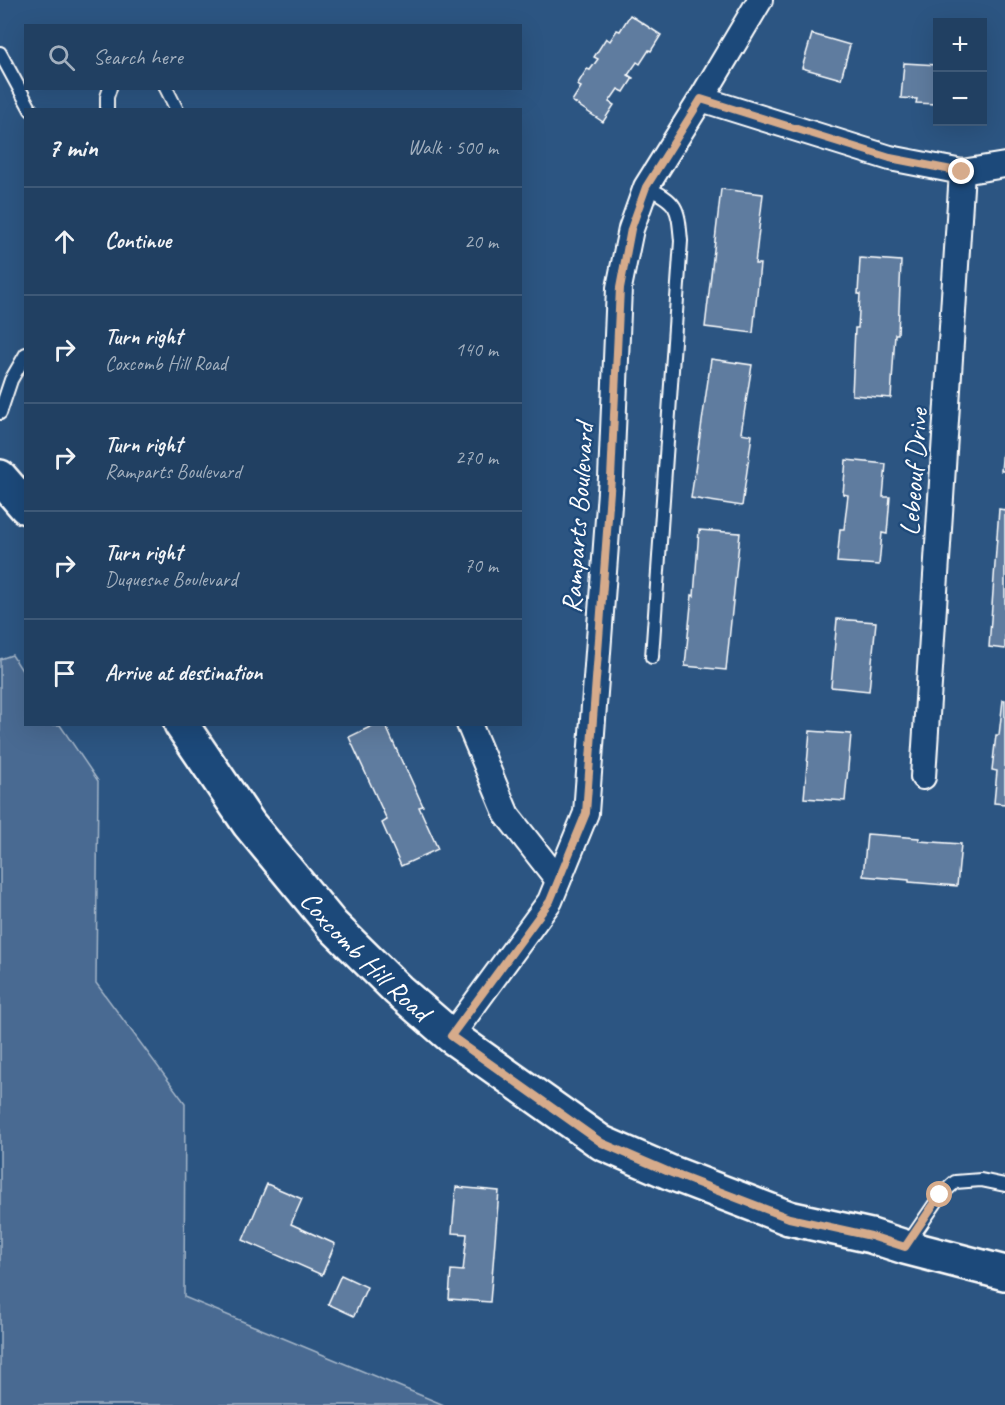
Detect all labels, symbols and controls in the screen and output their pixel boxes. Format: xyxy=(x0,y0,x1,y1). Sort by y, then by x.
map controls xyxy=(933,18,987,126)
button: + xyxy=(933,18,987,72)
search box xyxy=(24,24,522,90)
icon: search xyxy=(45,41,78,74)
text: Search here xyxy=(93,43,183,71)
button: − xyxy=(933,72,987,126)
text: 7 min xyxy=(48,131,98,164)
text: Walk · 500 m xyxy=(408,135,498,160)
route end xyxy=(948,158,974,184)
icon: ahead xyxy=(48,225,81,258)
text: Continue xyxy=(105,227,171,255)
text: 20 m xyxy=(464,229,498,254)
text: Turn right xyxy=(105,323,182,351)
icon: right xyxy=(48,333,81,366)
text: 140 m xyxy=(455,337,498,362)
text: Coxcomb Hill Road xyxy=(105,351,227,376)
street label: Lebeouf Drive xyxy=(892,405,936,537)
street label: Ramparts Boulevard xyxy=(553,418,602,614)
text: Turn right xyxy=(105,431,182,459)
icon: right xyxy=(48,441,81,474)
text: 270 m xyxy=(455,445,498,470)
text: Ramparts Boulevard xyxy=(105,459,241,484)
text: Turn right xyxy=(105,539,182,567)
icon: right xyxy=(48,549,81,582)
text: 70 m xyxy=(464,553,498,578)
text: Duquesne Boulevard xyxy=(105,567,237,592)
icon: arrive xyxy=(48,657,81,690)
text: Arrive at destination xyxy=(105,659,262,687)
street label: Coxcomb Hill Road xyxy=(293,883,441,1031)
route start xyxy=(926,1181,952,1207)

